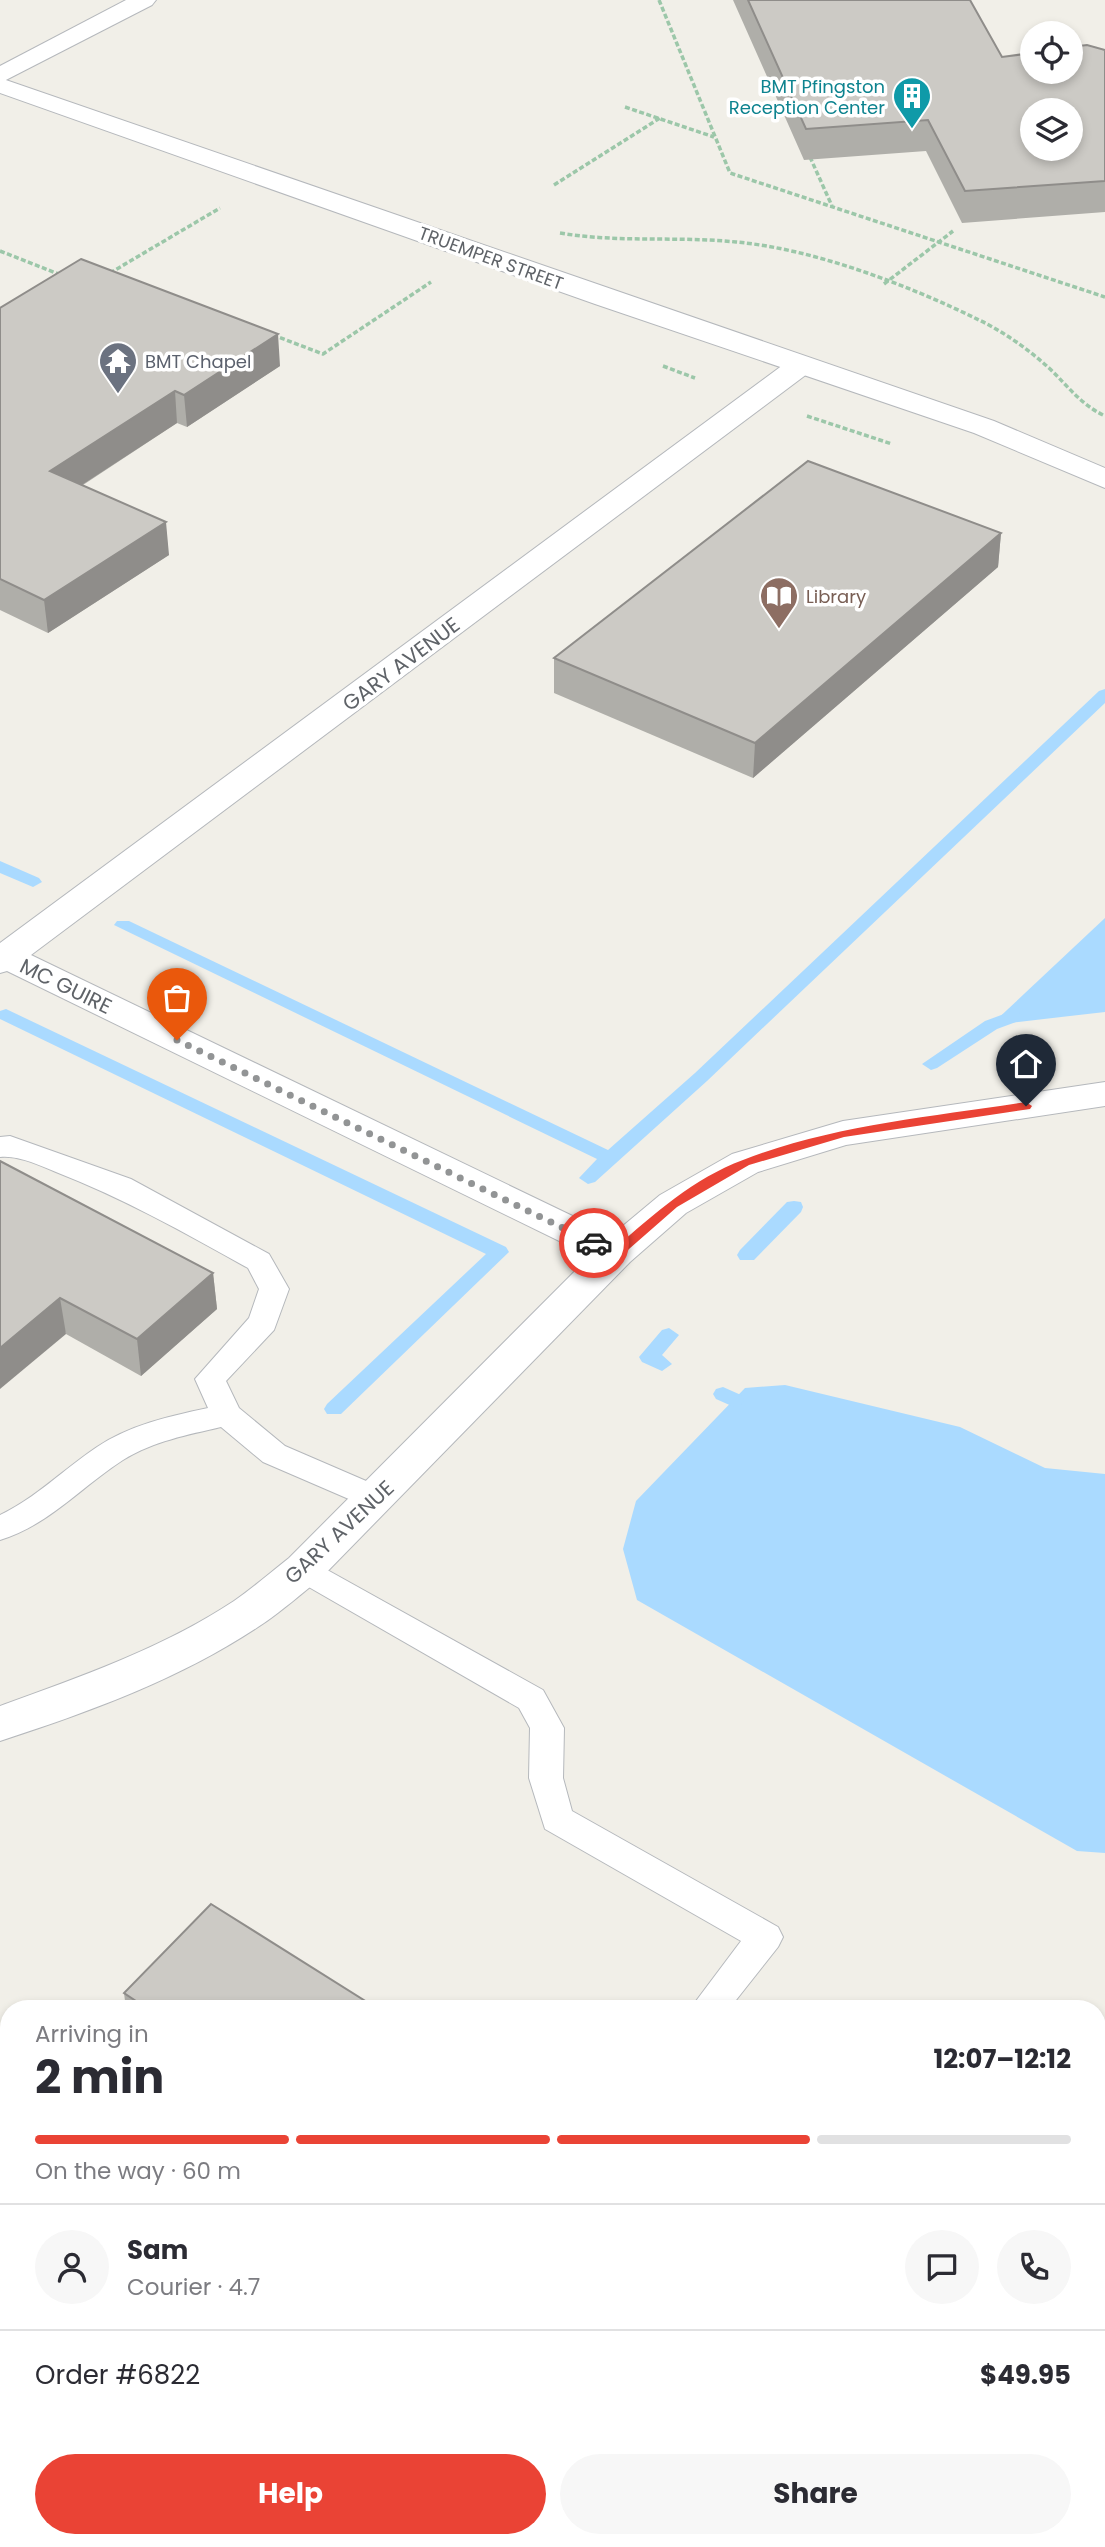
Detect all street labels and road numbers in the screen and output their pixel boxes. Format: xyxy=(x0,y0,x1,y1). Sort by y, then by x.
street label: TRUEMPER STREET xyxy=(415,220,567,296)
street label: GARY AVENUE xyxy=(336,610,466,718)
street label: MC GUIRE xyxy=(15,951,117,1021)
street label: GARY AVENUE xyxy=(278,1474,400,1590)

